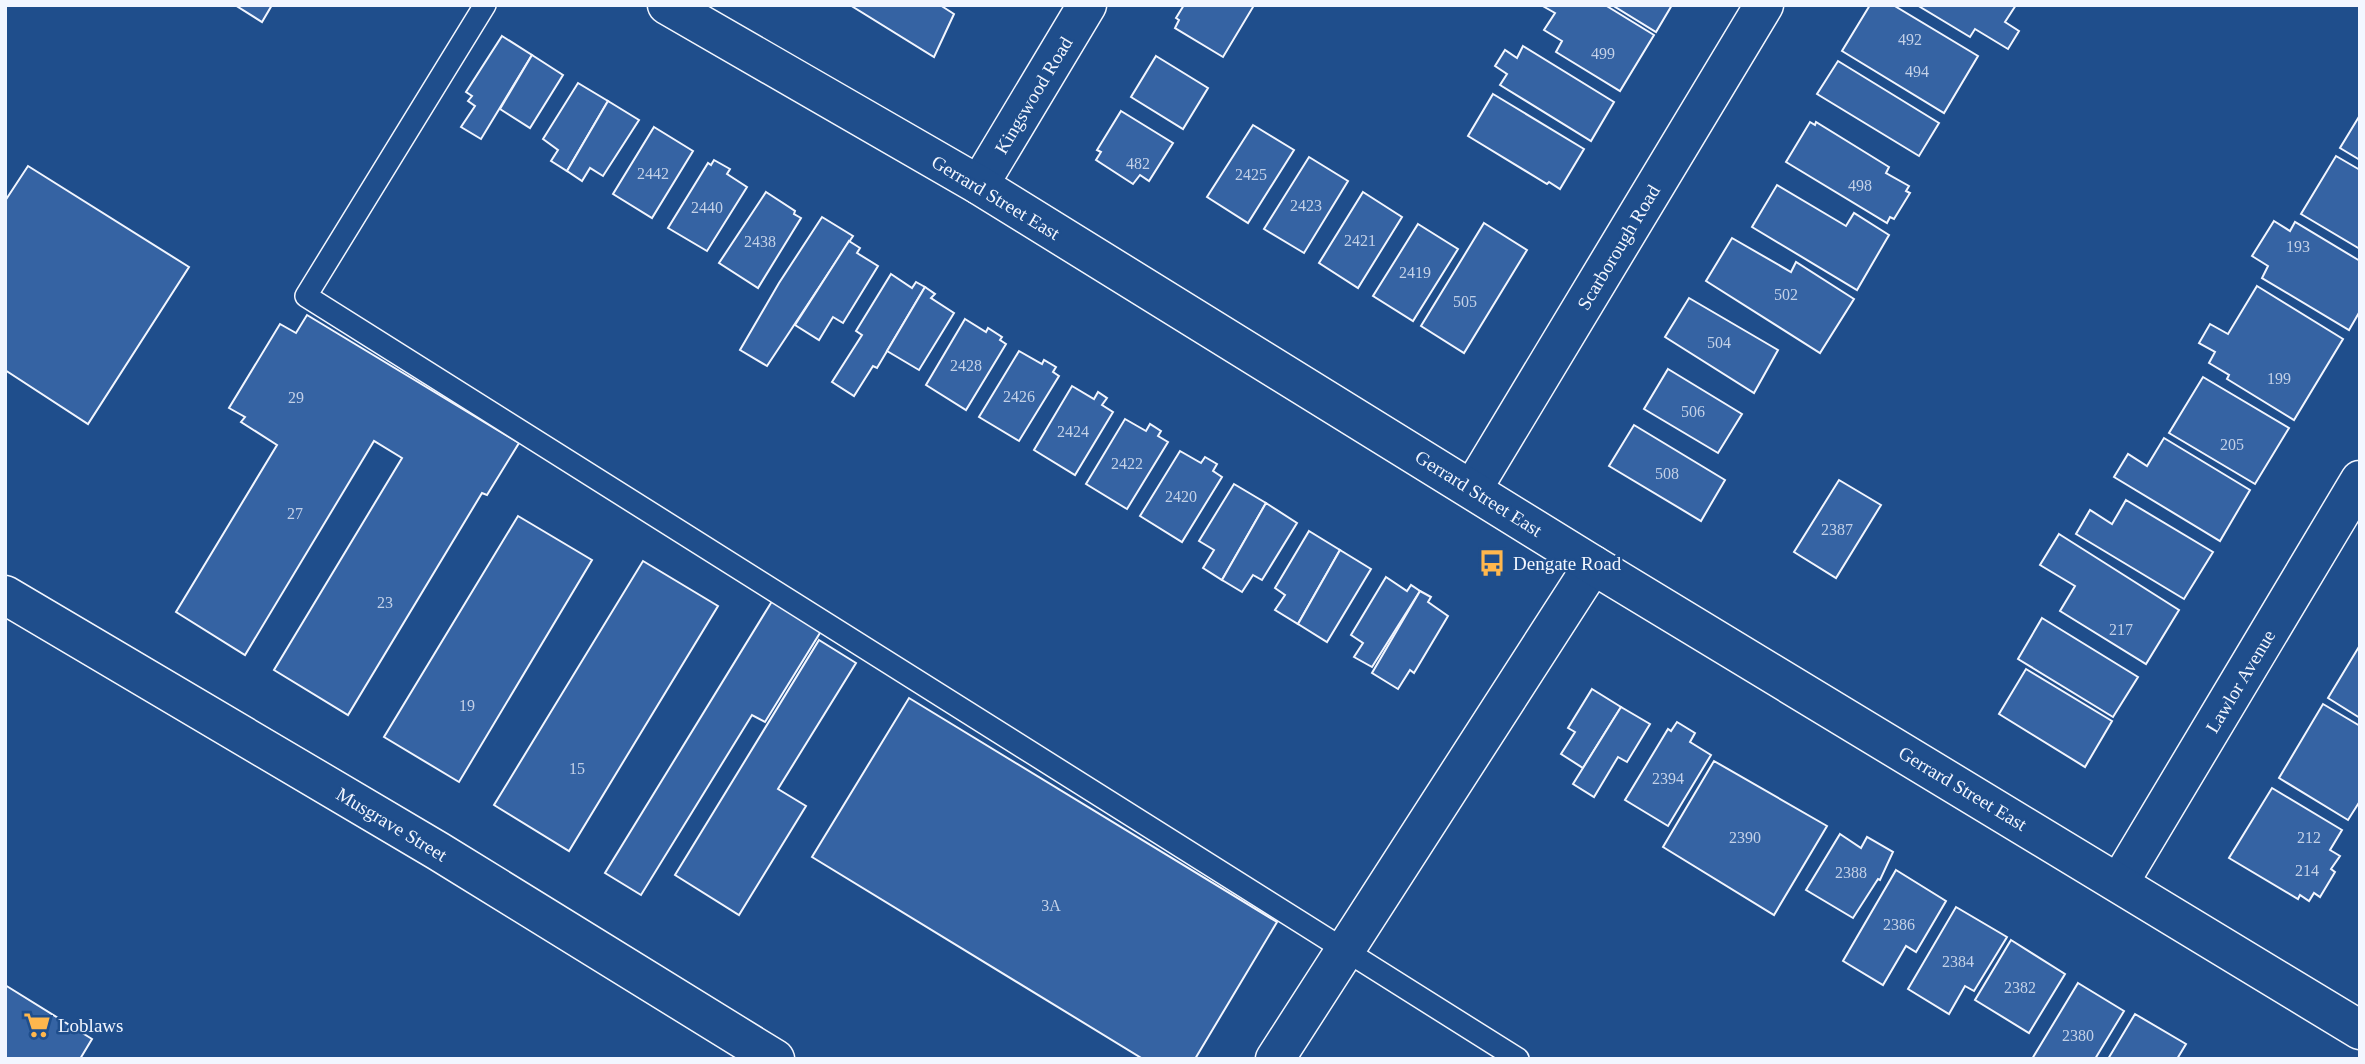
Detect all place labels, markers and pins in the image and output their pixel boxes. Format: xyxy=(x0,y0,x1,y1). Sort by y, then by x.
bus stop icon: Dengate Road xyxy=(1477,548,1507,578)
place label: Dengate Road xyxy=(1513,553,1622,574)
supermarket icon: Loblaws xyxy=(22,1010,52,1040)
place label: Loblaws xyxy=(58,1015,123,1036)

